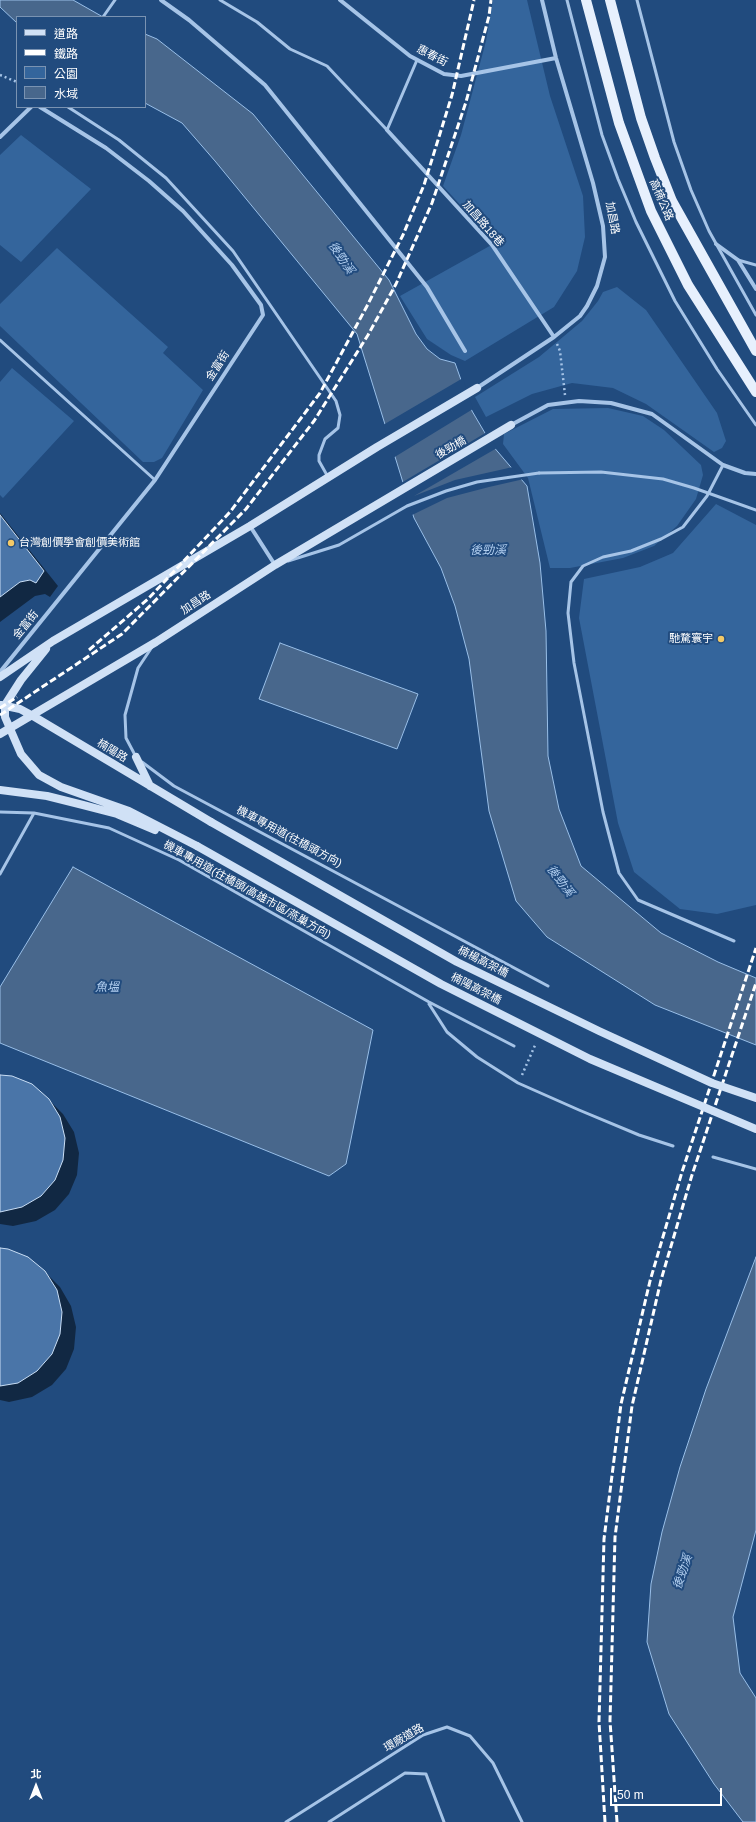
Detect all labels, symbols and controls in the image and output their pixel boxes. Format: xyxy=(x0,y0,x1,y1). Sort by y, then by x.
legend xyxy=(16,16,146,108)
text: 道路 xyxy=(54,27,78,41)
street label: 惠春街 xyxy=(414,43,450,69)
text: 鐵路 xyxy=(54,47,78,61)
text: 公園 xyxy=(54,67,78,81)
text: 水域 xyxy=(54,87,78,101)
street label: 高楠公路 xyxy=(646,177,676,223)
street label: 加昌路18巷 xyxy=(460,198,506,250)
street label: 加昌路 xyxy=(602,201,622,235)
water label: 後勁溪 xyxy=(325,239,357,277)
street label: 金富街 xyxy=(203,349,233,383)
street label: 後勁橋 xyxy=(433,434,469,462)
place label: 台灣創價學會創價美術館 xyxy=(19,536,140,550)
marker: 台灣創價學會創價美術館 xyxy=(6,538,16,548)
water label: 後勁溪 xyxy=(470,544,506,558)
street label: 加昌路 xyxy=(179,588,213,618)
street label: 金富街 xyxy=(10,608,42,642)
place label: 馳騖寰宇 xyxy=(669,632,713,646)
marker: 馳騖寰宇 xyxy=(716,634,726,644)
street label: 楠陽路 xyxy=(94,737,130,765)
street label: 機車專用道(往橋頭方向) xyxy=(234,804,344,870)
street label: 機車專用道(往橋頭/高雄市區/燕巢方向) xyxy=(161,838,333,942)
water label: 後勁溪 xyxy=(543,862,577,900)
street label: 楠楊高架橋 xyxy=(456,944,510,980)
street label: 楠陽高架橋 xyxy=(449,971,503,1007)
water label: 魚塭 xyxy=(95,981,119,995)
water label: 後勁溪 xyxy=(670,1553,696,1591)
street label: 環廠道路 xyxy=(382,1721,426,1755)
north arrow xyxy=(16,1766,56,1806)
text: 北 xyxy=(31,1768,42,1780)
scale bar xyxy=(612,1780,724,1806)
text: 50 m xyxy=(617,1788,644,1802)

